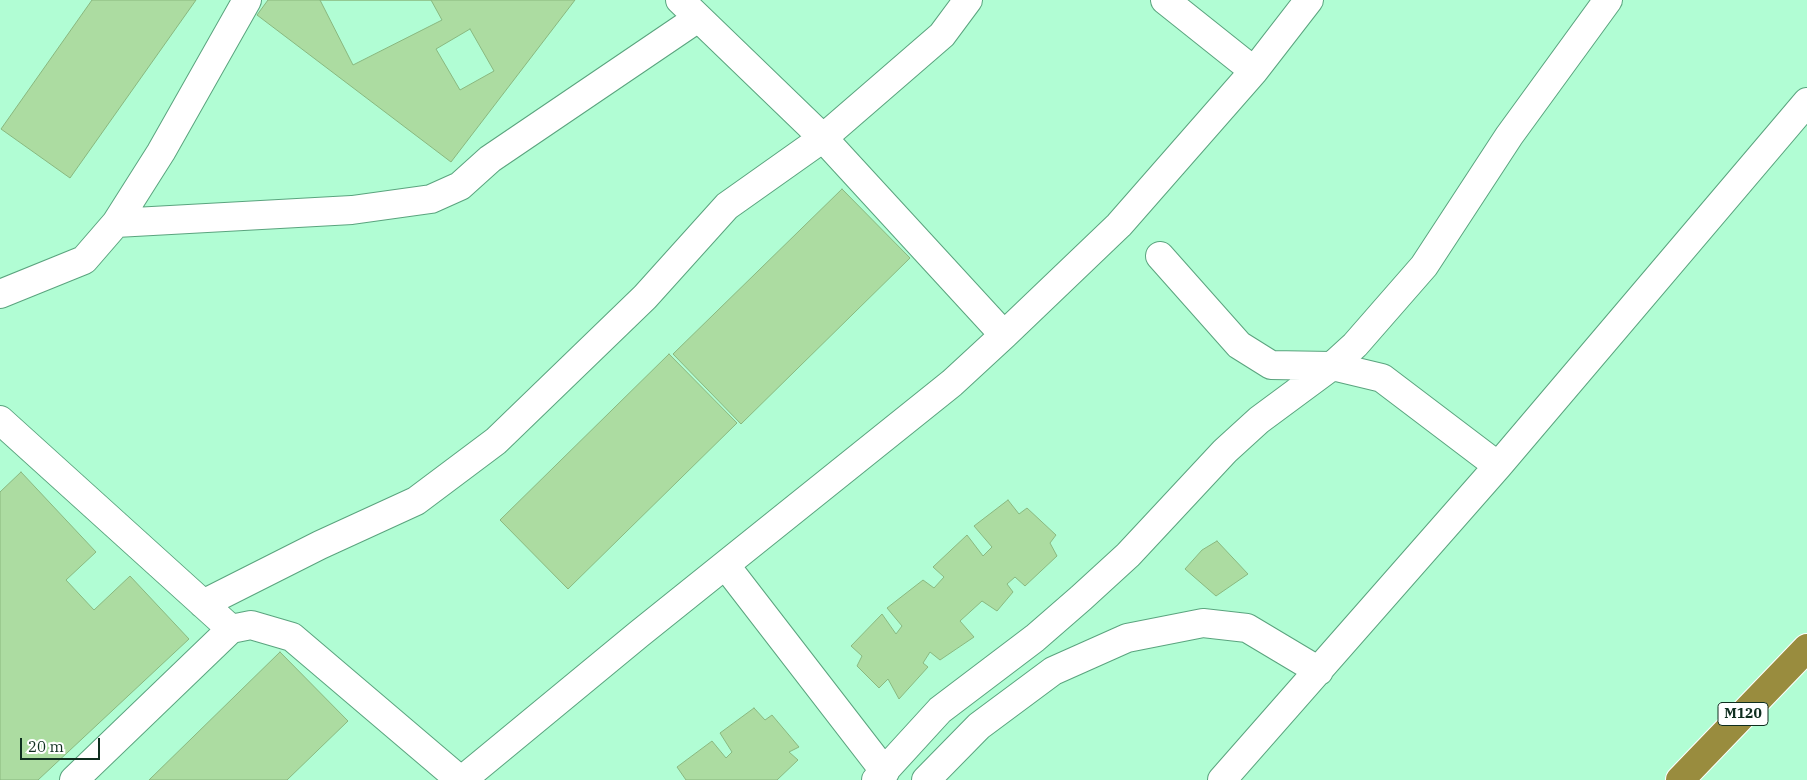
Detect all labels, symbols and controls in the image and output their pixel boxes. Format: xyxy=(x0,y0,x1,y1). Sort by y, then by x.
road number: M120 xyxy=(1718,702,1768,726)
scale bar xyxy=(22,728,102,760)
text: 20 m xyxy=(28,737,64,756)

